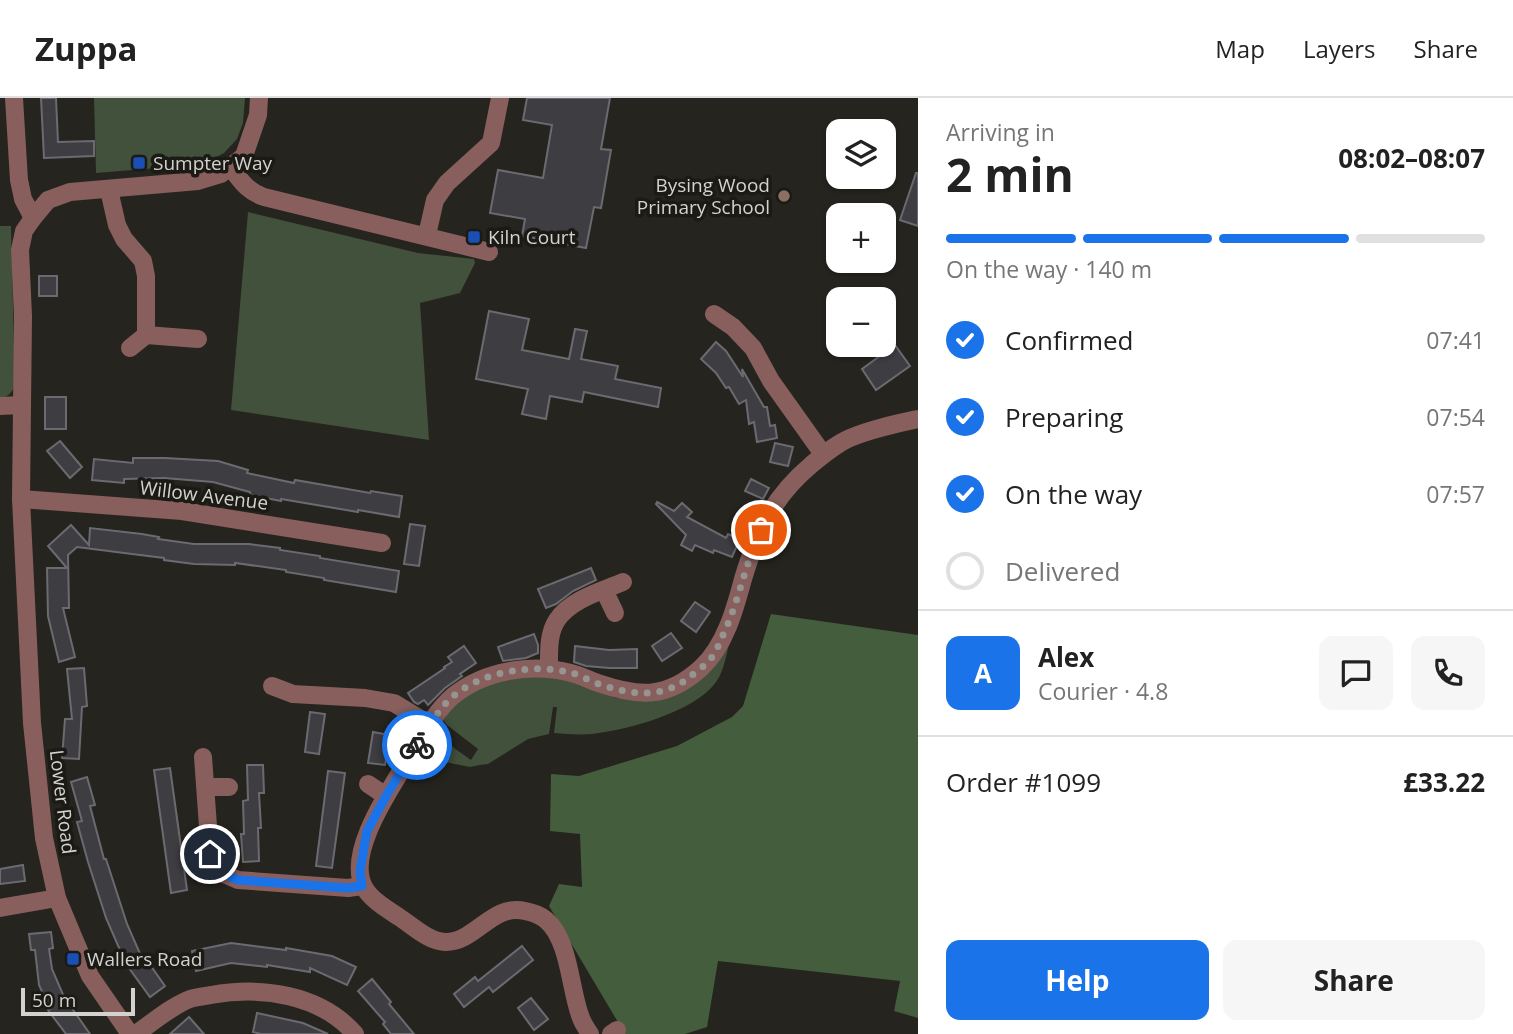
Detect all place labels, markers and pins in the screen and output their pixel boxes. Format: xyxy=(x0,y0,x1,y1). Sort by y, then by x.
place label: Sumpter Way xyxy=(153,150,273,176)
marker: Sumpter Way xyxy=(131,155,147,171)
place label: Bysing Wood Primary School xyxy=(637,172,770,220)
marker: Bysing Wood Primary School xyxy=(776,188,792,204)
place label: Kiln Court xyxy=(488,224,576,250)
marker: Kiln Court xyxy=(466,229,482,245)
pin xyxy=(731,500,791,560)
pin xyxy=(180,824,240,884)
place label: Wallers Road xyxy=(87,946,202,972)
marker: Wallers Road xyxy=(65,951,81,967)

